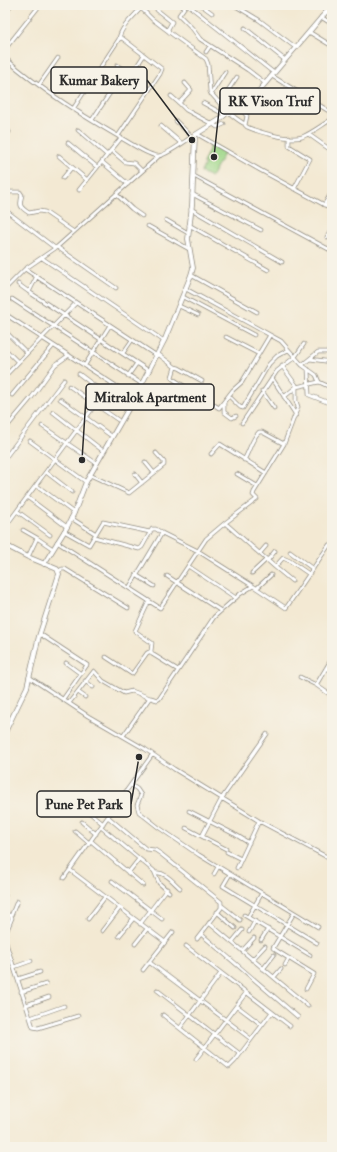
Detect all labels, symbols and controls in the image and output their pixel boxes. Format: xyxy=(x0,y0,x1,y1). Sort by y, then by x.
callout: Kumar Bakery xyxy=(51,67,147,93)
text: Kumar Bakery xyxy=(59,72,140,90)
callout: RK Vison Truf xyxy=(220,88,320,114)
text: RK Vison Truf xyxy=(228,93,314,110)
callout: Mitralok Apartment xyxy=(86,384,214,410)
text: Mitralok Apartment xyxy=(93,389,207,407)
callout: Pune Pet Park xyxy=(37,791,131,817)
text: Pune Pet Park xyxy=(45,796,123,813)

